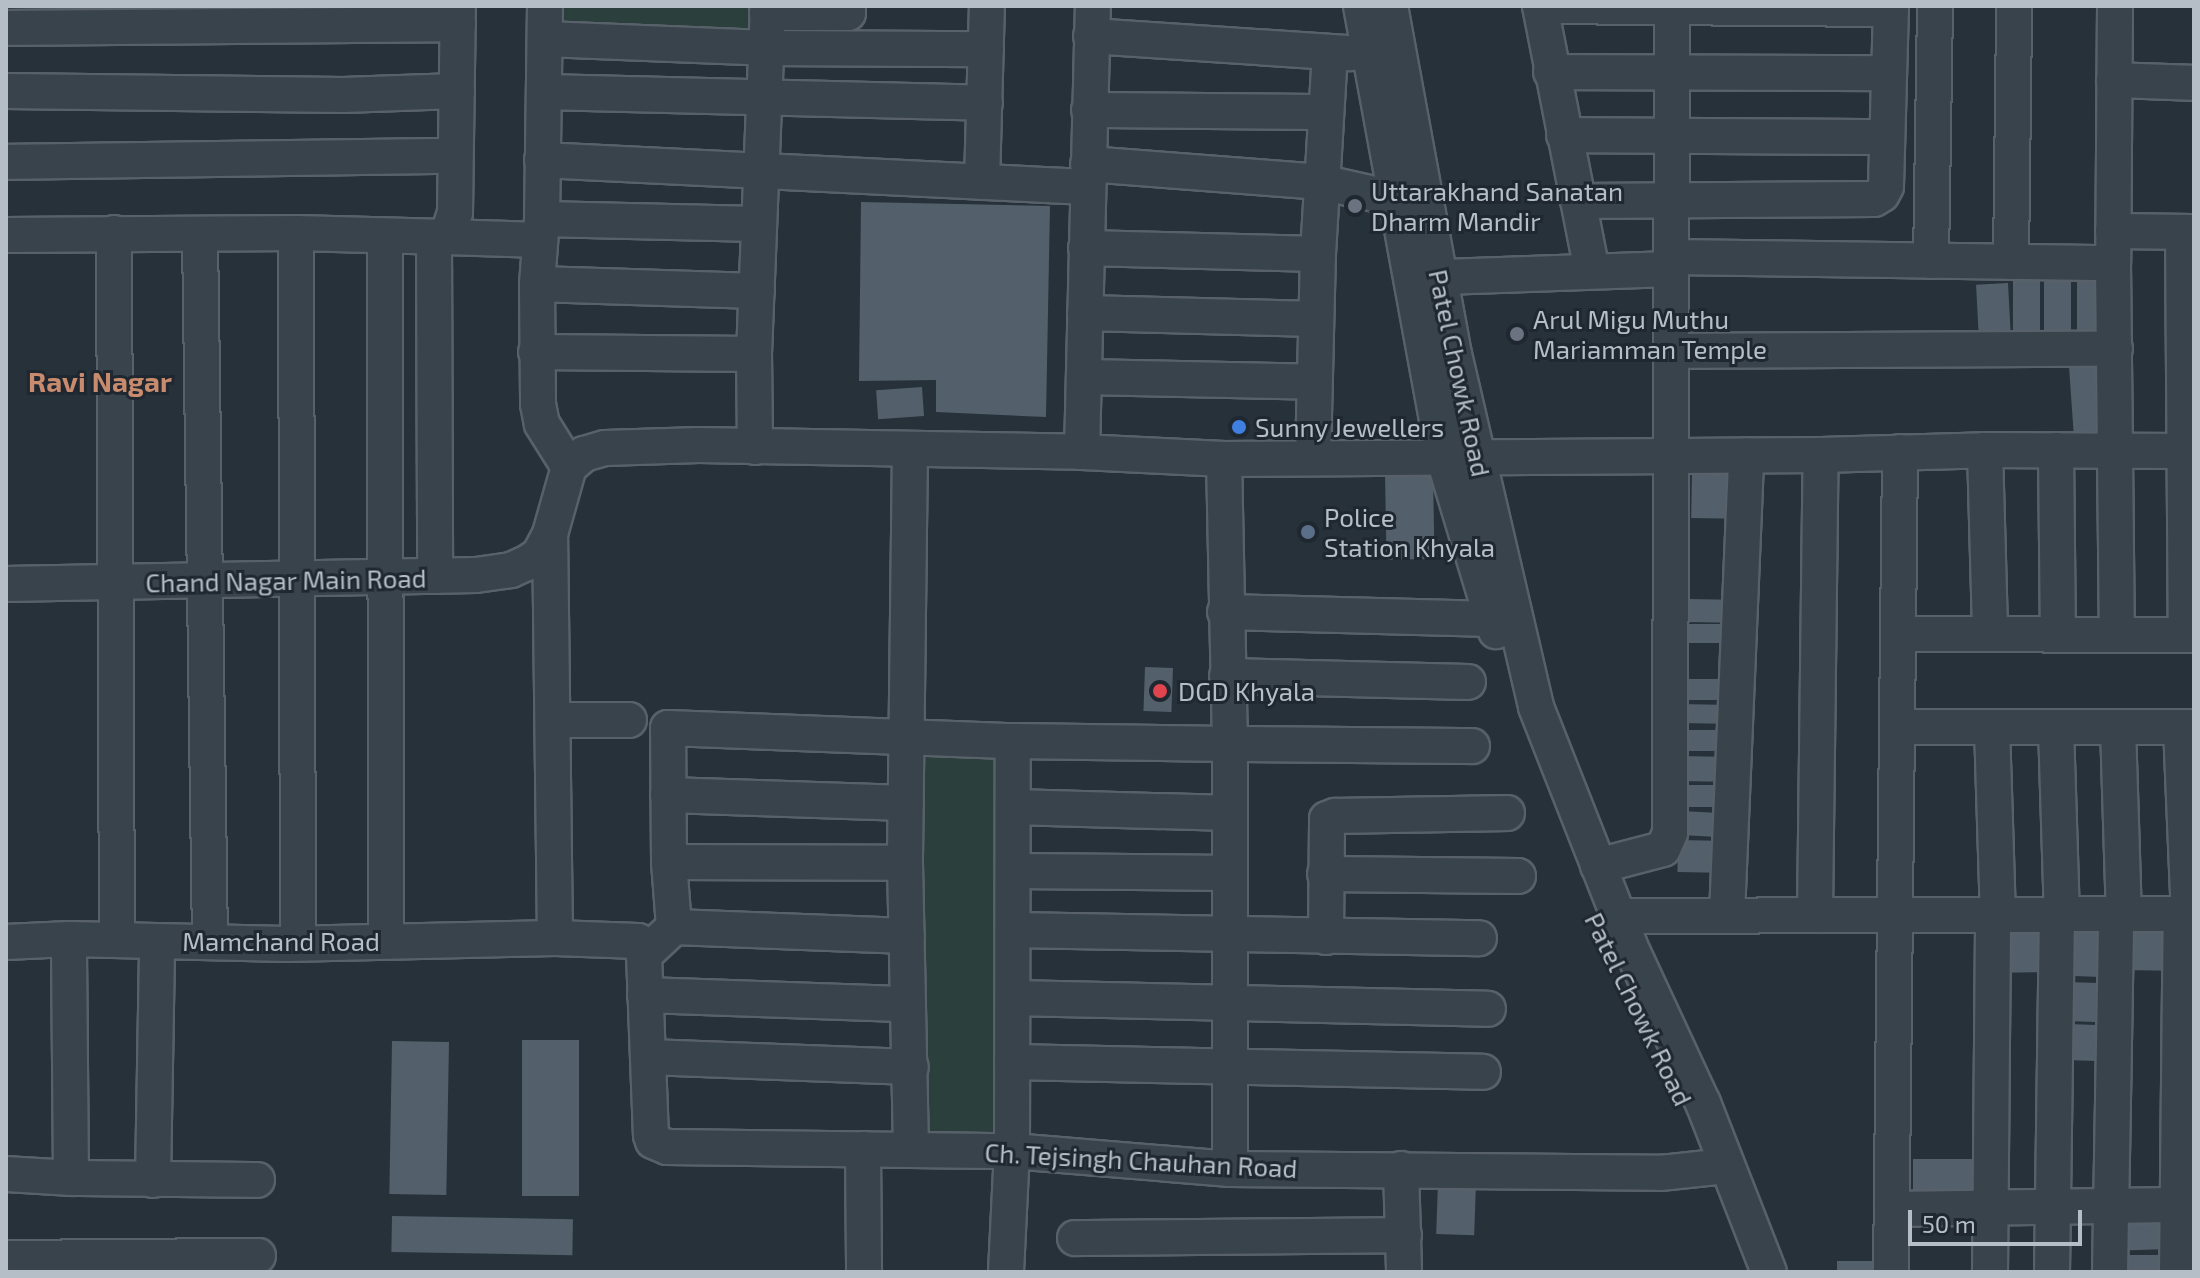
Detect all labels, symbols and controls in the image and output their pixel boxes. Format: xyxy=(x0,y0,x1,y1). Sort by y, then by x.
place label: Uttarakhand Sanatan Dharm Mandir xyxy=(1371,175,1623,236)
marker: Uttarakhand Sanatan Dharm Mandir xyxy=(1346,197,1364,215)
street label: Patel Chowk Road xyxy=(1423,266,1497,480)
place label: Arul Migu Muthu Mariamman Temple xyxy=(1533,303,1768,364)
marker: Arul Migu Muthu Mariamman Temple xyxy=(1508,325,1526,343)
district label: Ravi Nagar xyxy=(28,364,172,398)
place label: Sunny Jewellers xyxy=(1255,411,1445,443)
marker: Sunny Jewellers xyxy=(1230,418,1248,436)
place label: Police Station Khyala xyxy=(1324,501,1495,562)
marker: Police Station Khyala xyxy=(1299,523,1317,541)
street label: Chand Nagar Main Road xyxy=(145,562,427,598)
place label: DGD Khyala xyxy=(1178,675,1315,707)
marker: DGD Khyala xyxy=(1149,680,1171,702)
street label: Patel Chowk Road xyxy=(1579,907,1699,1111)
street label: Mamchand Road xyxy=(182,925,380,957)
street label: Ch. Tejsingh Chauhan Road xyxy=(984,1136,1298,1184)
scale bar xyxy=(1912,1194,2086,1244)
text: 50 m xyxy=(1922,1209,1976,1238)

